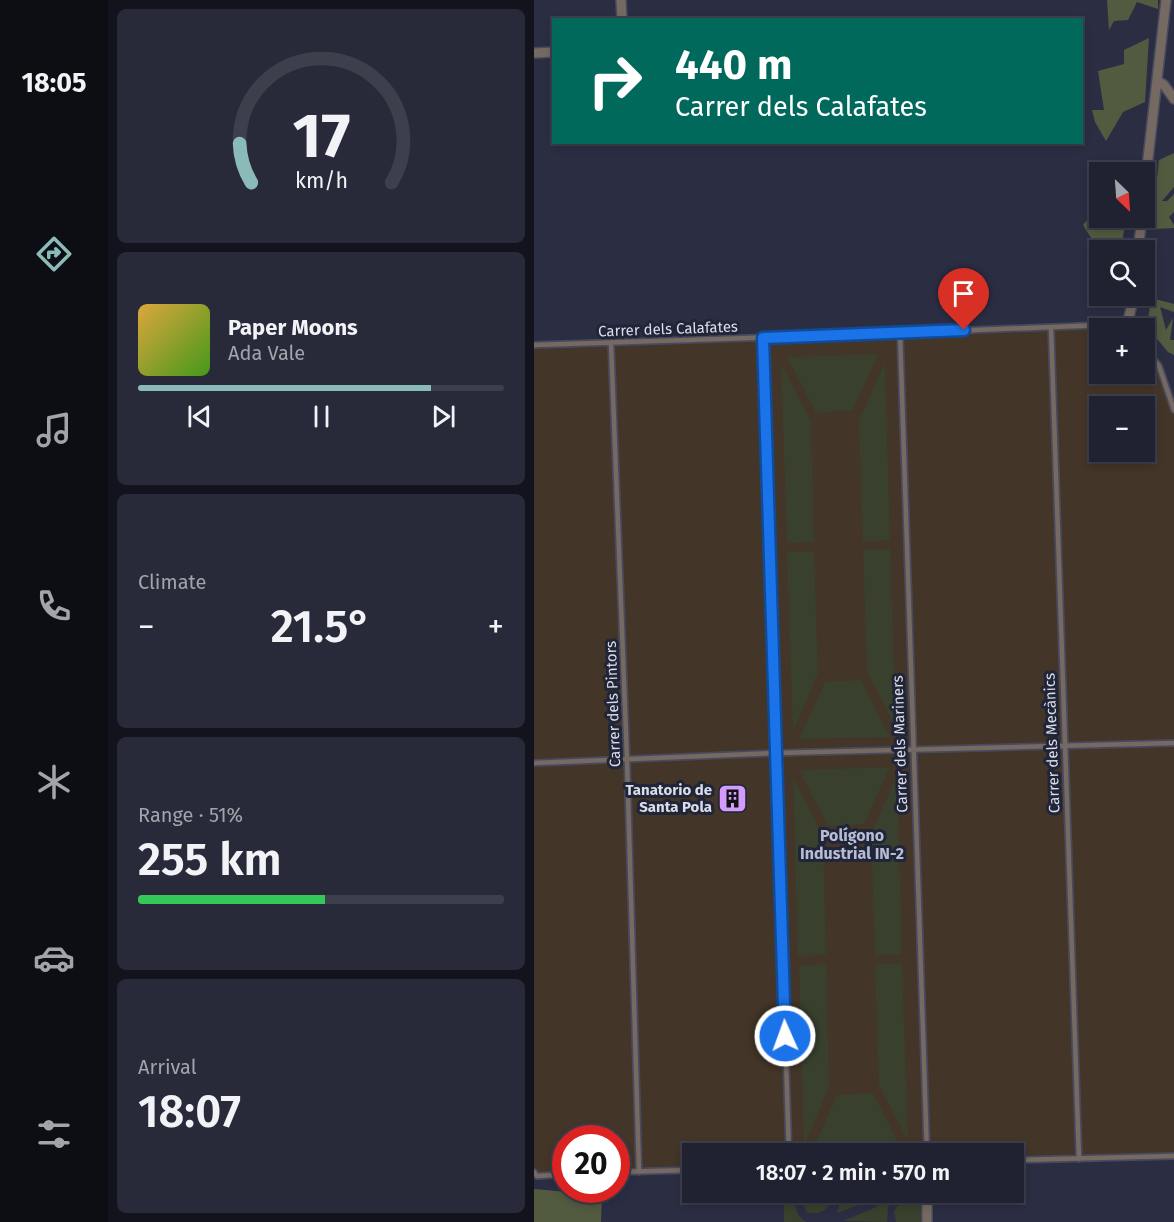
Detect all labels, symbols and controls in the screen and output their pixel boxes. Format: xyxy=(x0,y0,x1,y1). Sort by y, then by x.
text: 440 m xyxy=(675,40,792,90)
icon: right xyxy=(576,42,654,120)
text: 18:05 xyxy=(22,67,86,99)
text: Carrer dels Calafates xyxy=(675,91,927,123)
text: 17 xyxy=(292,99,350,174)
north arrow xyxy=(1089,162,1155,228)
map controls xyxy=(1089,162,1155,462)
text: km/h xyxy=(294,168,348,194)
icon: directions xyxy=(33,233,75,275)
button: search xyxy=(1089,240,1155,306)
pin xyxy=(938,268,989,330)
icon: arrive xyxy=(947,277,980,310)
text: Paper Moons xyxy=(228,314,358,341)
street label: Carrer dels Calafates xyxy=(598,318,738,340)
button: + xyxy=(1089,318,1155,384)
text: Ada Vale xyxy=(228,341,305,365)
button: − xyxy=(1089,396,1155,462)
icon: previous xyxy=(183,400,216,433)
icon: pause xyxy=(305,400,338,433)
icon: next xyxy=(427,400,460,433)
icon: music xyxy=(33,409,75,451)
text: Climate xyxy=(138,570,206,594)
icon: phone xyxy=(33,585,75,627)
text: 21.5° xyxy=(271,600,371,654)
text: − xyxy=(138,607,155,647)
text: + xyxy=(488,607,504,647)
street label: Carrer dels Pintors xyxy=(602,641,624,767)
street label: Carrer dels Mecànics xyxy=(1041,673,1063,813)
street label: Carrer dels Mariners xyxy=(889,675,911,813)
icon: climate xyxy=(33,761,75,803)
place label: Tanatorio de Santa Pola xyxy=(625,781,712,816)
building icon: Tanatorio de Santa Pola xyxy=(717,783,749,815)
text: Range · 51% xyxy=(138,803,243,827)
district label: Polígono Industrial IN-2 xyxy=(800,826,904,863)
text: 255 km xyxy=(138,833,282,887)
icon: car xyxy=(33,937,75,979)
position arrow xyxy=(753,1004,817,1068)
text: Arrival xyxy=(138,1055,197,1079)
text: 18:07 xyxy=(138,1085,241,1139)
icon: filters xyxy=(33,1113,75,1155)
speed limit sign: 20 xyxy=(552,1125,630,1203)
text: 18:07 · 2 min · 570 m xyxy=(756,1159,950,1186)

